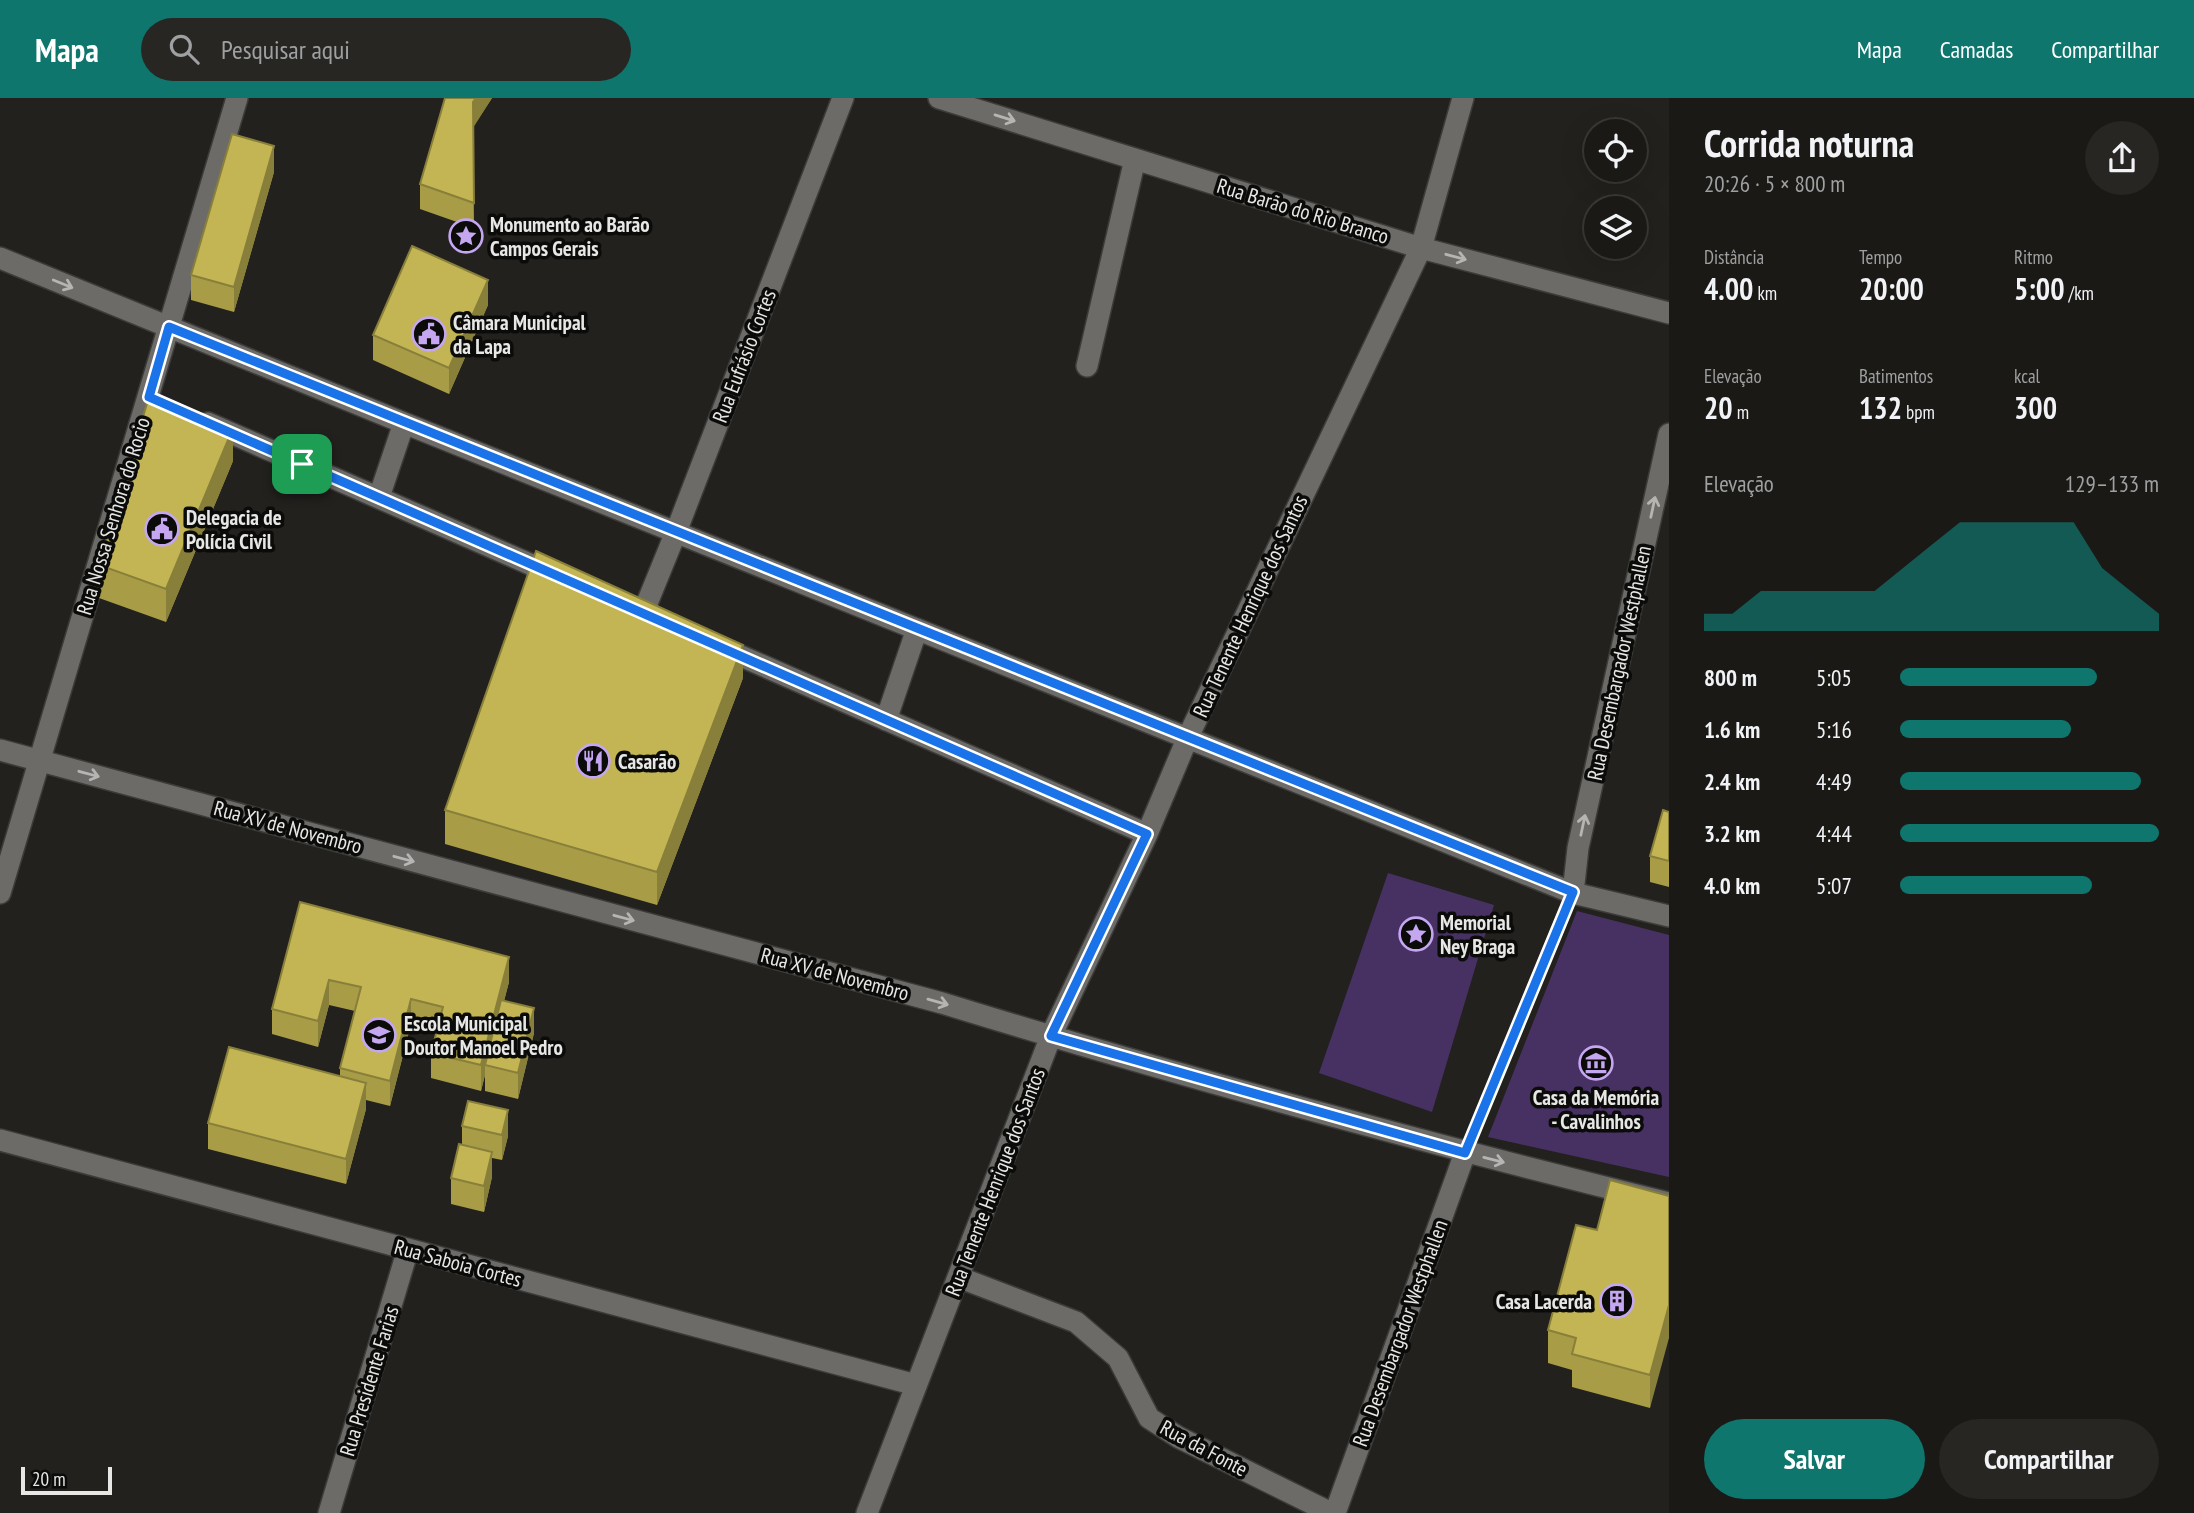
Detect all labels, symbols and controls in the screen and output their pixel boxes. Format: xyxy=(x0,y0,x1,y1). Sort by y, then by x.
search box xyxy=(141,18,631,81)
text: Mapa xyxy=(35,28,99,71)
icon: search xyxy=(165,30,203,68)
text: Pesquisar aqui xyxy=(221,33,350,66)
text: Mapa xyxy=(1857,34,1902,65)
text: Camadas xyxy=(1940,34,2013,65)
text: Compartilhar xyxy=(2051,34,2159,65)
one-way arrow xyxy=(993,113,1015,126)
text: Corrida noturna xyxy=(1704,118,1914,167)
map controls xyxy=(1584,119,1647,259)
button: locate xyxy=(1584,119,1647,182)
button: share xyxy=(2085,121,2159,195)
text: 20:26 · 5 × 800 m xyxy=(1704,169,1845,198)
street label: Rua Barão do Rio Branco xyxy=(1214,172,1392,250)
button: layers xyxy=(1584,196,1647,259)
place label: Monumento ao Barão Campos Gerais xyxy=(490,211,650,262)
place icon: Monumento ao Barão Campos Gerais xyxy=(447,217,485,255)
text: Distância xyxy=(1704,245,1764,269)
text: Tempo xyxy=(1859,245,1902,269)
text: Ritmo xyxy=(2014,245,2053,269)
one-way arrow xyxy=(1444,251,1467,264)
text: 4.00 xyxy=(1704,269,1753,308)
text: 20:00 xyxy=(1859,269,1924,308)
text: 5:00 xyxy=(2014,269,2065,308)
one-way arrow xyxy=(52,278,73,291)
text: km xyxy=(1753,281,1777,305)
text: /km xyxy=(2065,281,2094,305)
street label: Rua Eufrásio Cortes xyxy=(706,286,782,426)
place label: Câmara Municipal da Lapa xyxy=(453,309,587,360)
public building icon: Câmara Municipal da Lapa xyxy=(410,315,448,353)
text: Elevação xyxy=(1704,364,1762,388)
text: Batimentos xyxy=(1859,364,1933,388)
text: kcal xyxy=(2014,364,2040,388)
text: 20 xyxy=(1704,388,1733,427)
text: 132 xyxy=(1859,388,1902,427)
text: 300 xyxy=(2014,388,2057,427)
text: m xyxy=(1733,400,1749,424)
text: bpm xyxy=(1902,400,1935,424)
street label: Rua Nossa Senhora do Rocio xyxy=(70,414,156,618)
pin xyxy=(272,434,332,494)
icon: arrive xyxy=(283,445,321,483)
text: Elevação xyxy=(1704,469,1774,498)
text: 129–133 m xyxy=(2065,469,2159,498)
street label: Rua Tenente Henrique dos Santos xyxy=(1187,491,1313,721)
one-way arrow xyxy=(1647,496,1660,519)
place label: Delegacia de Polícia Civil xyxy=(186,504,282,555)
public building icon: Delegacia de Polícia Civil xyxy=(143,510,181,548)
street label: Rua Desembargador Westphallen xyxy=(1581,543,1657,783)
text: 800 m xyxy=(1704,663,1757,692)
text: 5:05 xyxy=(1816,663,1852,692)
text: 1.6 km xyxy=(1704,715,1760,744)
text: 5:16 xyxy=(1816,715,1852,744)
restaurant icon: Casarão xyxy=(574,742,612,780)
place label: Casarão xyxy=(618,748,676,775)
text: 2.4 km xyxy=(1704,767,1760,796)
text: 4:49 xyxy=(1816,767,1852,796)
one-way arrow xyxy=(78,768,100,781)
street label: Rua XV de Novembro xyxy=(211,794,365,860)
one-way arrow xyxy=(1577,814,1591,837)
text: 3.2 km xyxy=(1704,819,1760,848)
text: 4:44 xyxy=(1816,819,1852,848)
one-way arrow xyxy=(393,853,415,866)
text: 4.0 km xyxy=(1704,871,1760,900)
text: 5:07 xyxy=(1816,871,1852,900)
place label: Memorial Ney Braga xyxy=(1440,909,1516,960)
one-way arrow xyxy=(612,912,634,925)
place icon: Memorial Ney Braga xyxy=(1397,915,1435,953)
street label: Rua XV de Novembro xyxy=(758,941,912,1007)
one-way arrow xyxy=(927,996,949,1009)
place label: Escola Municipal Doutor Manoel Pedro xyxy=(404,1010,563,1061)
school or university icon: Escola Municipal Doutor Manoel Pedro xyxy=(360,1016,398,1054)
museum icon: Casa da Memória - Cavalinhos xyxy=(1577,1044,1615,1082)
street label: Rua Tenente Henrique dos Santos xyxy=(939,1064,1051,1300)
place label: Casa da Memória - Cavalinhos xyxy=(1533,1084,1660,1135)
one-way arrow xyxy=(1482,1154,1505,1167)
street label: Rua Desembargador Westphallen xyxy=(1346,1216,1454,1450)
street label: Rua Saboia Cortes xyxy=(391,1233,525,1293)
building icon: Casa Lacerda xyxy=(1598,1282,1636,1320)
place label: Casa Lacerda xyxy=(1496,1288,1592,1315)
street label: Rua Presidente Farias xyxy=(333,1303,405,1459)
street label: Rua da Fonte xyxy=(1156,1414,1252,1482)
button: Salvar xyxy=(1704,1419,1925,1499)
button: Compartilhar xyxy=(1939,1419,2159,1499)
scale bar xyxy=(21,1464,112,1496)
text: 20 m xyxy=(32,1467,66,1491)

